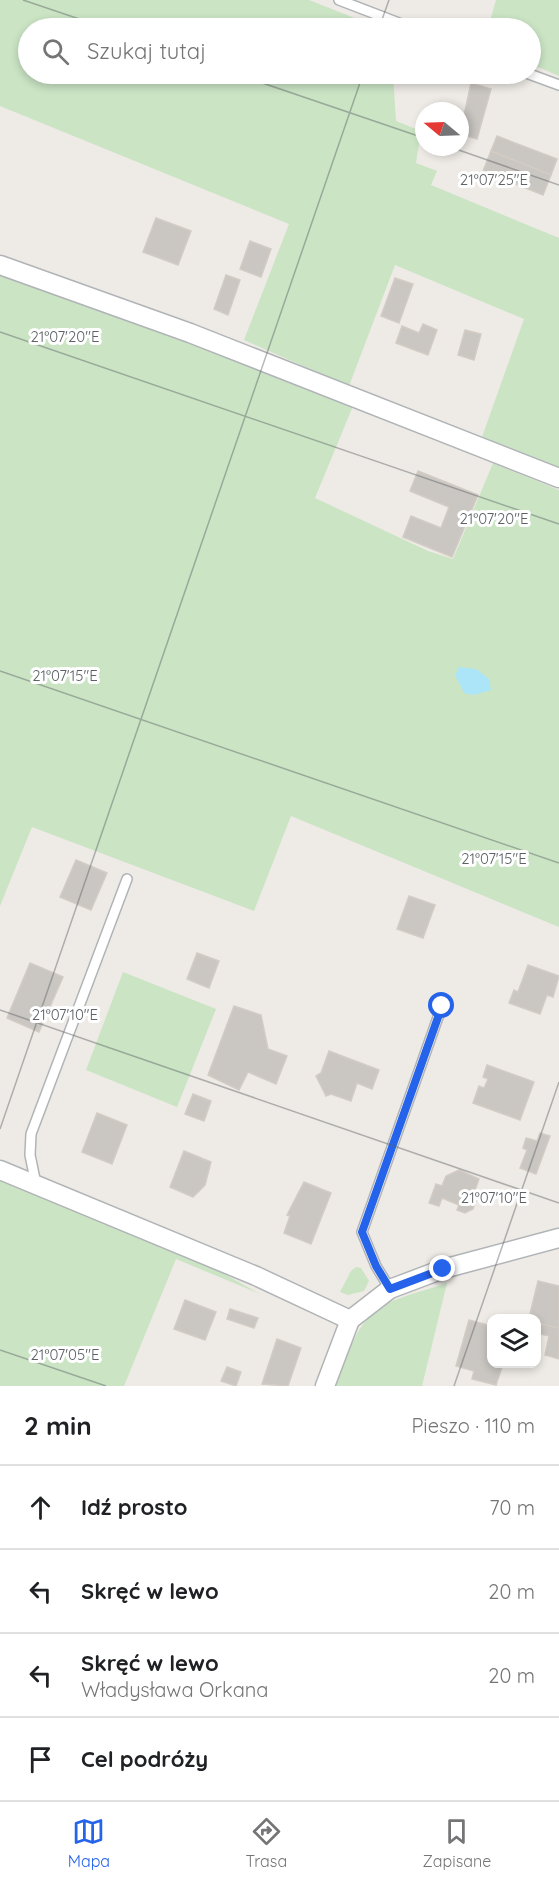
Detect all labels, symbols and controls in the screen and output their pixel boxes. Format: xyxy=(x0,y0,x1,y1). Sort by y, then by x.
search box xyxy=(18,18,541,84)
icon: search xyxy=(39,35,72,68)
text: Szukaj tutaj xyxy=(87,37,206,65)
north arrow xyxy=(415,102,469,156)
text: 21°07'25"E xyxy=(460,170,528,189)
text: 21°07'20"E xyxy=(30,327,100,346)
text: 21°07'20"E xyxy=(459,509,529,528)
text: 21°07'15"E xyxy=(32,666,98,685)
text: 21°07'15"E xyxy=(461,849,527,868)
route start xyxy=(428,992,454,1018)
text: 21°07'10"E xyxy=(32,1005,98,1024)
text: 21°07'10"E xyxy=(461,1188,527,1207)
route end xyxy=(429,1255,455,1281)
map controls xyxy=(487,1314,541,1368)
button: layers xyxy=(487,1314,541,1368)
text: 21°07'05"E xyxy=(31,1345,99,1364)
text: 2 min xyxy=(24,1409,92,1442)
text: Pieszo · 110 m xyxy=(411,1413,535,1438)
icon: ahead xyxy=(24,1491,57,1524)
text: Idź prosto xyxy=(81,1493,188,1521)
text: 70 m xyxy=(489,1495,535,1520)
icon: left xyxy=(24,1575,57,1608)
text: Skręć w lewo xyxy=(81,1577,219,1605)
text: 20 m xyxy=(488,1579,535,1604)
text: Skręć w lewo xyxy=(81,1649,219,1677)
icon: left xyxy=(24,1659,57,1692)
text: 20 m xyxy=(488,1663,535,1688)
text: Władysława Orkana xyxy=(81,1677,268,1702)
icon: arrive xyxy=(24,1743,57,1776)
text: Cel podróży xyxy=(81,1745,208,1773)
tab: Mapa xyxy=(68,1815,110,1871)
tab: Trasa xyxy=(245,1815,287,1871)
tab: Zapisane xyxy=(423,1815,491,1871)

